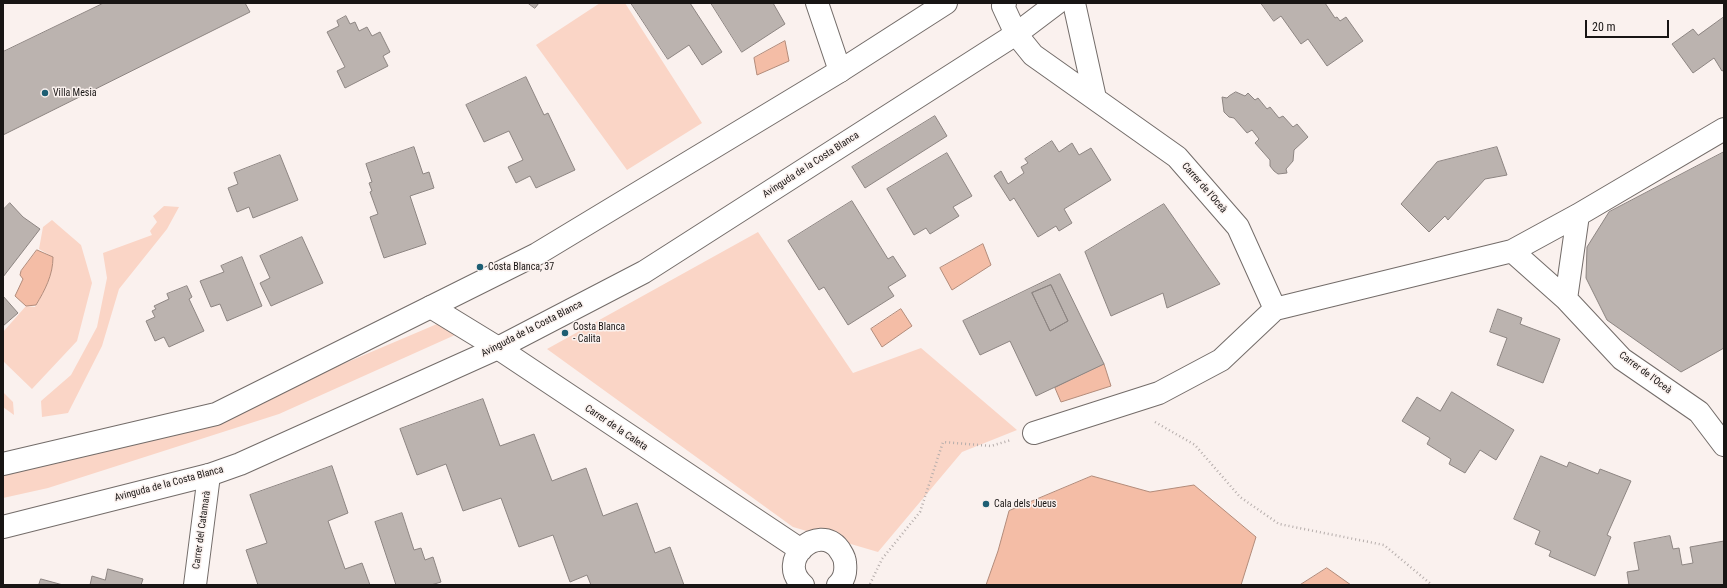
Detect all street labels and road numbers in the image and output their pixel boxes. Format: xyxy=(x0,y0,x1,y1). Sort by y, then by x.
street label: Avinguda de la Costa Blanca xyxy=(761,129,861,201)
street label: Carrer de l'Oceà xyxy=(1179,160,1229,216)
street label: Avinguda de la Costa Blanca xyxy=(479,298,585,360)
street label: Carrer de l'Oceà xyxy=(1616,349,1674,397)
street label: Carrer de la Caleta xyxy=(582,403,650,453)
street label: Avinguda de la Costa Blanca xyxy=(113,464,225,504)
street label: Carrer del Catamarà xyxy=(191,490,213,570)

